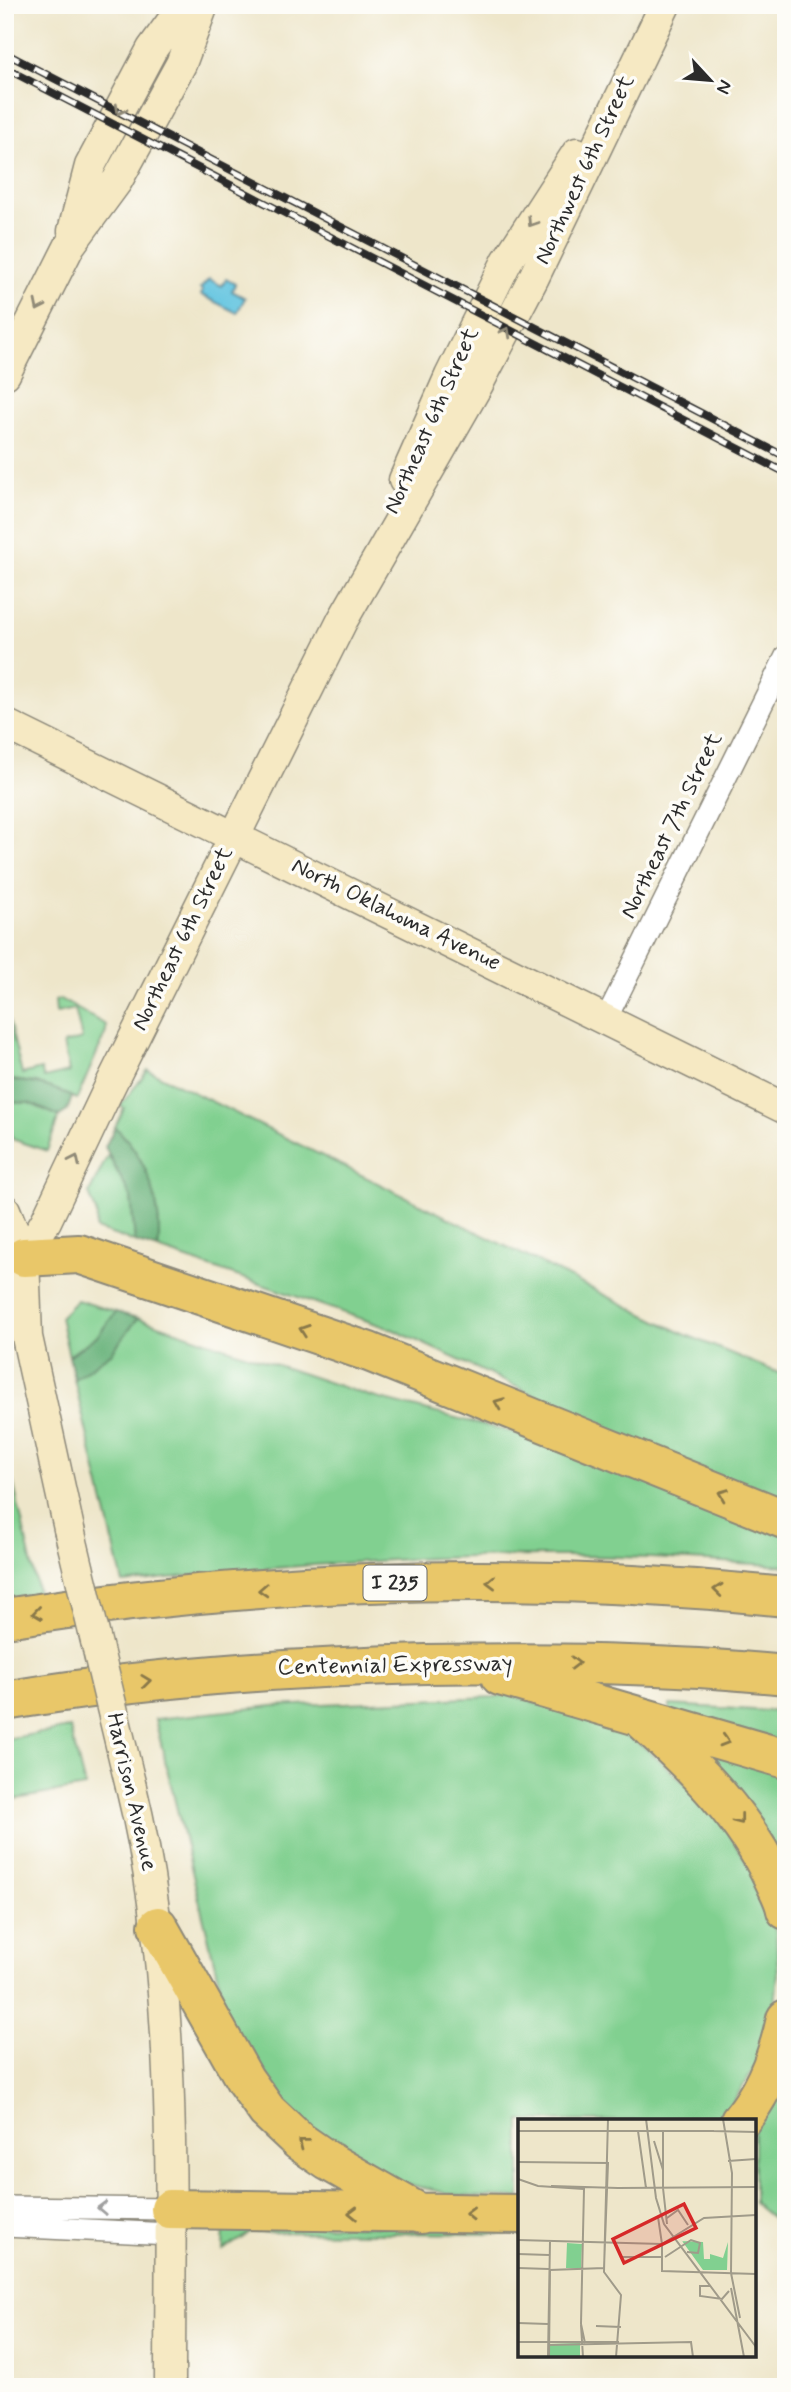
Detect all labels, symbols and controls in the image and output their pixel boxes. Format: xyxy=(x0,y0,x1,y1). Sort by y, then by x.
north arrow xyxy=(676,46,746,116)
street label: Northwest 6th Street xyxy=(528,70,642,270)
text: N xyxy=(710,76,738,98)
one-way arrow xyxy=(114,103,128,115)
one-way arrow xyxy=(528,214,540,227)
one-way arrow xyxy=(34,299,48,311)
street label: Northeast 6th Street xyxy=(377,323,487,519)
one-way arrow xyxy=(497,326,511,339)
street label: Northeast 7th Street xyxy=(614,728,730,924)
street label: Northeast 6th Street xyxy=(125,842,241,1036)
street label: North Oklahoma Avenue xyxy=(286,851,506,979)
one-way arrow xyxy=(67,1155,81,1167)
one-way arrow xyxy=(298,1324,311,1338)
one-way arrow xyxy=(494,1398,506,1412)
one-way arrow xyxy=(717,1489,729,1503)
road number: I 235 xyxy=(364,1566,426,1600)
one-way arrow xyxy=(485,1574,495,1590)
one-way arrow xyxy=(258,1582,269,1597)
one-way arrow xyxy=(712,1582,724,1597)
one-way arrow xyxy=(31,1606,43,1621)
street label: Centennial Expressway xyxy=(277,1649,513,1683)
one-way arrow xyxy=(570,1655,581,1671)
one-way arrow xyxy=(140,1674,151,1689)
street label: Harrison Avenue xyxy=(98,1710,164,1874)
one-way arrow xyxy=(718,1733,730,1748)
one-way arrow xyxy=(730,1812,743,1824)
inset map xyxy=(518,2119,756,2357)
one-way arrow xyxy=(298,2139,311,2152)
one-way arrow xyxy=(96,2200,107,2215)
one-way arrow xyxy=(347,2205,358,2220)
one-way arrow xyxy=(465,2207,476,2222)

